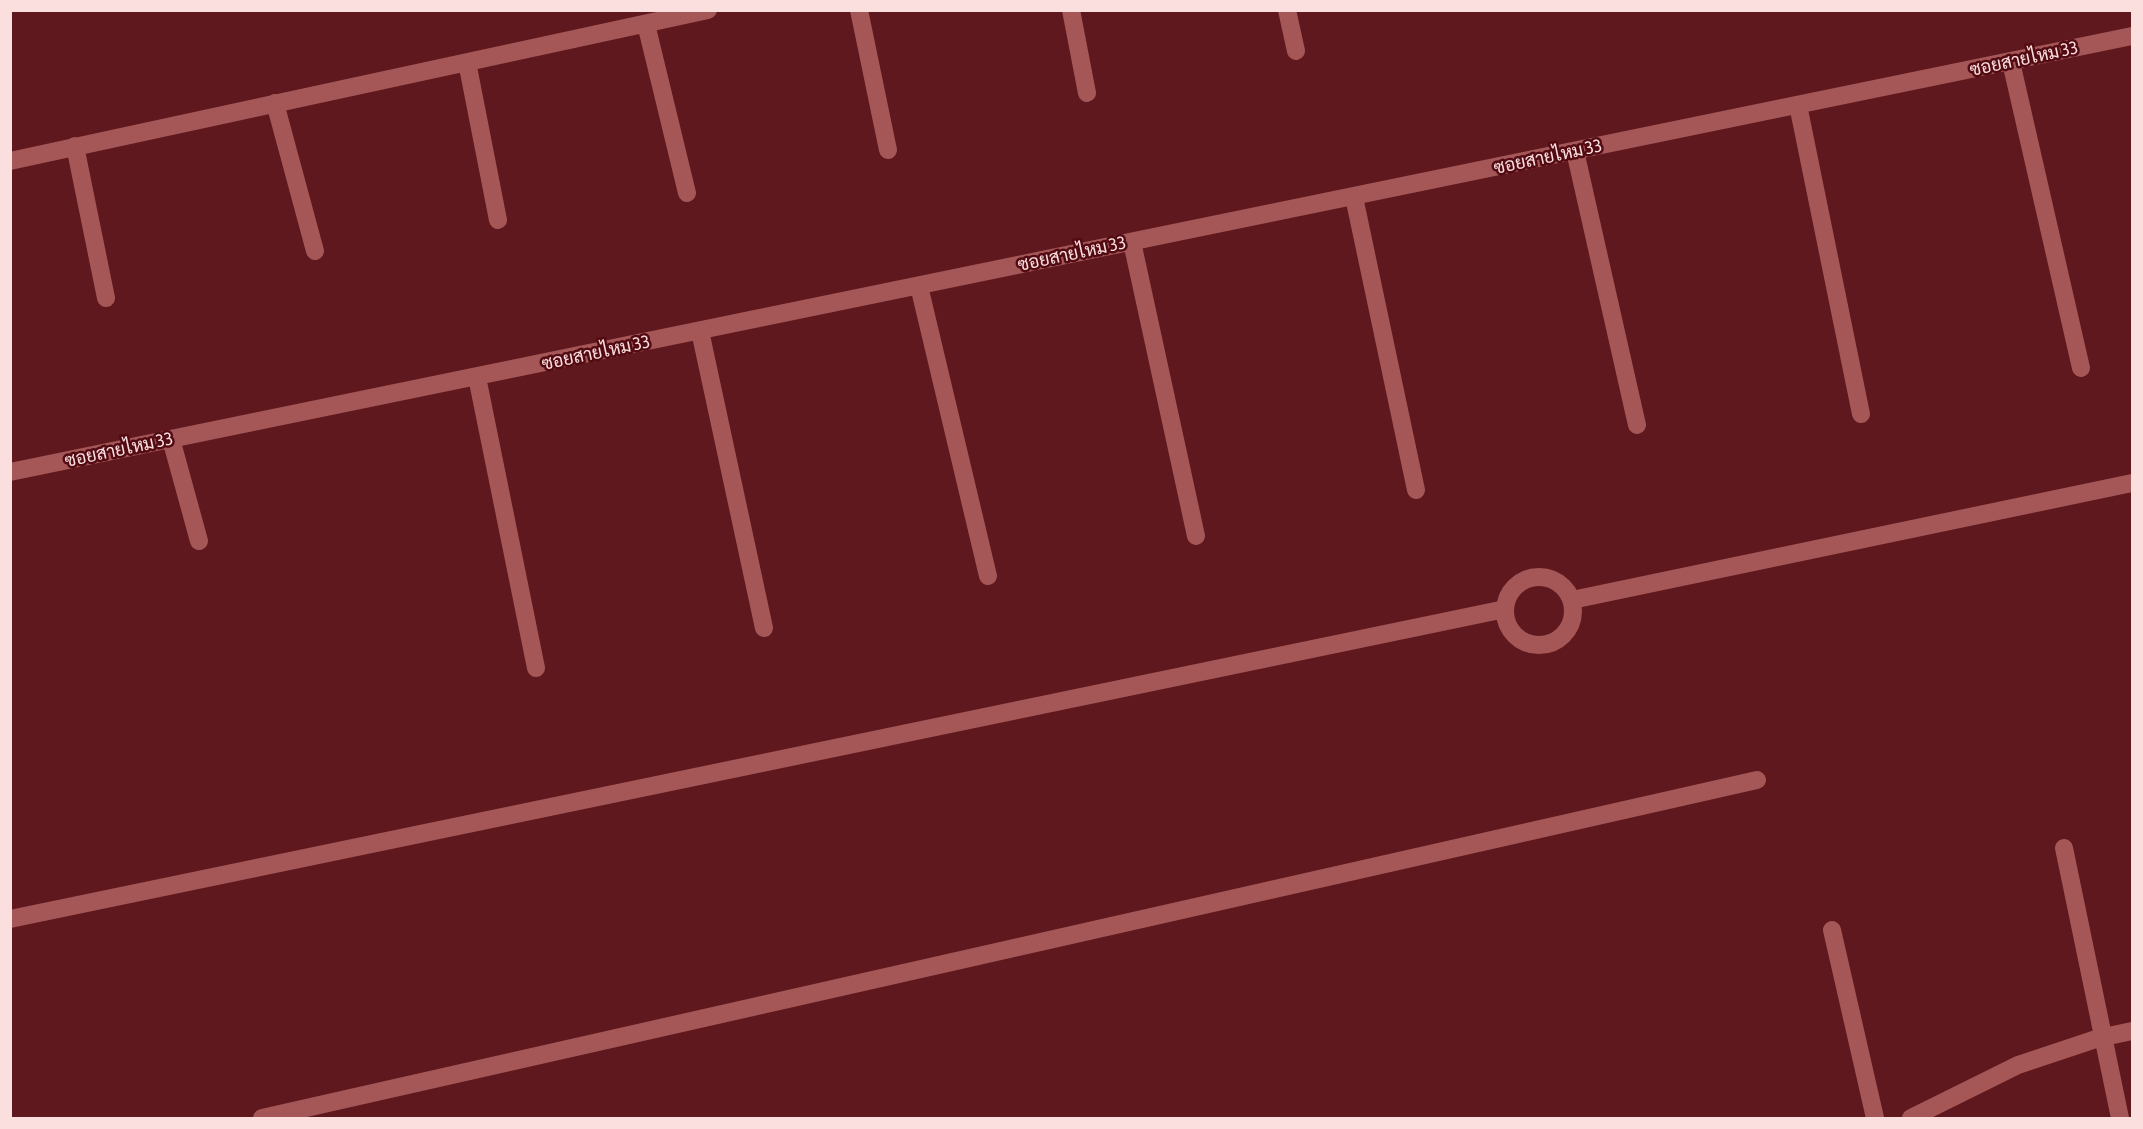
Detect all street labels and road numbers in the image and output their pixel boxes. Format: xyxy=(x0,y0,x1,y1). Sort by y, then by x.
street label: ซอยสายไหม 33 xyxy=(1968,37,2080,81)
street label: ซอยสายไหม 33 xyxy=(1492,135,1604,179)
street label: ซอยสายไหม 33 xyxy=(1016,232,1128,276)
street label: ซอยสายไหม 33 xyxy=(540,331,652,375)
street label: ซอยสายไหม 33 xyxy=(63,428,175,472)

